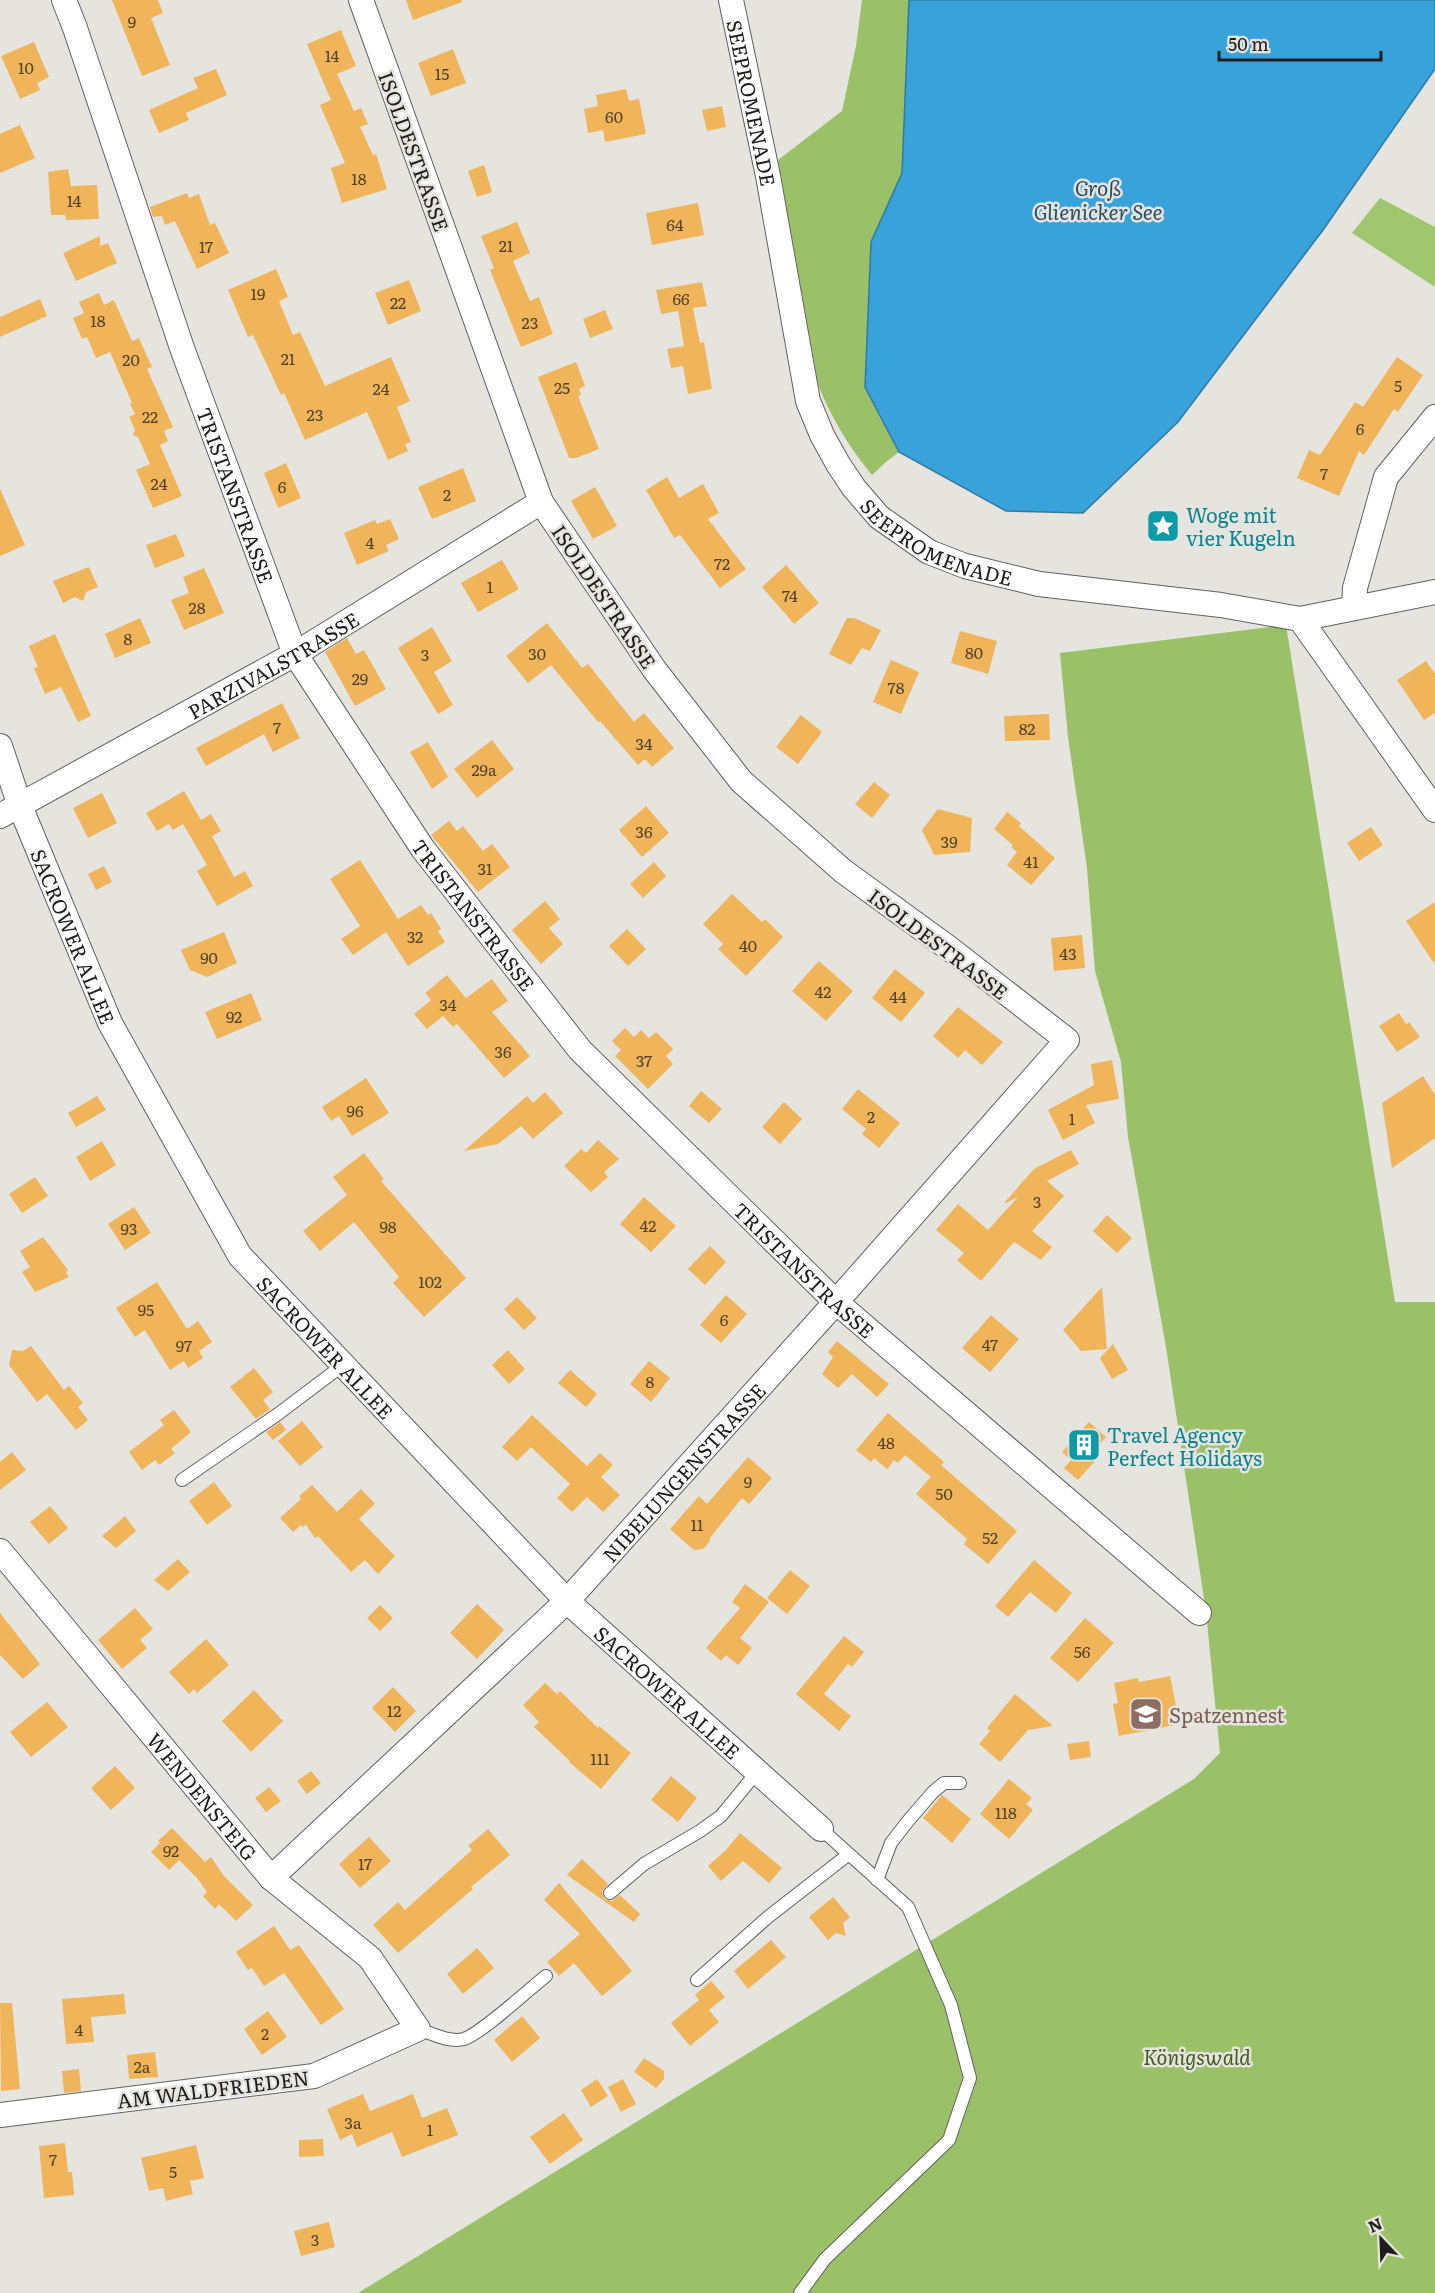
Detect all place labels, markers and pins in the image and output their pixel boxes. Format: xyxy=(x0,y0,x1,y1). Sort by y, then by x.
place label: Woge mit vier Kugeln xyxy=(1186,499,1296,552)
place icon: Woge mit vier Kugeln xyxy=(1145,508,1181,544)
place label: Travel Agency Perfect Holidays xyxy=(1107,1419,1262,1472)
building icon: Travel Agency Perfect Holidays xyxy=(1066,1427,1102,1463)
school or university icon: Spatzennest xyxy=(1128,1696,1164,1732)
place label: Spatzennest xyxy=(1169,1699,1285,1729)

